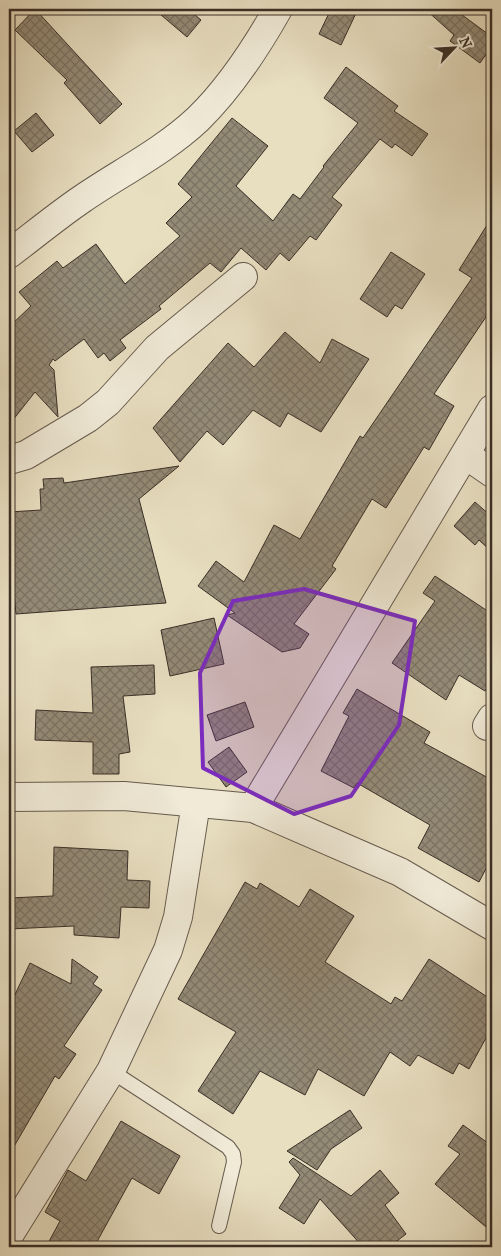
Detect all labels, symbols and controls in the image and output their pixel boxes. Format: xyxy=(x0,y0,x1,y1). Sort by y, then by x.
north arrow xyxy=(428,22,478,72)
text: N xyxy=(455,34,475,51)

